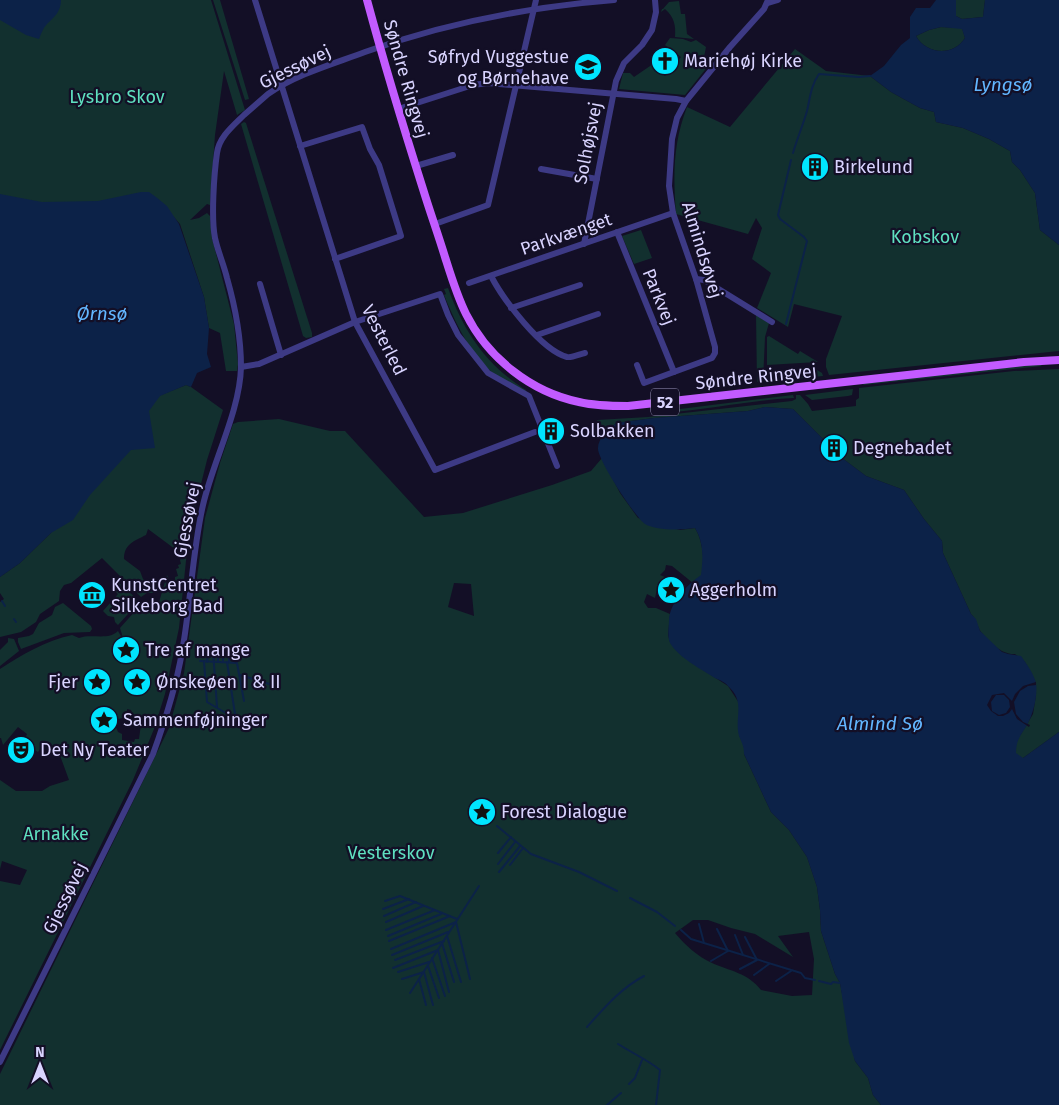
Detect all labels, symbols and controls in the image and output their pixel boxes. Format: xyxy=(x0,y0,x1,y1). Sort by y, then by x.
street label: Søndre Ringvej xyxy=(379,17,433,141)
street label: Gjessøvej xyxy=(256,40,334,94)
place label: Søfryd Vuggestue og Børnehave xyxy=(428,46,569,89)
church icon: Mariehøj Kirke xyxy=(650,46,680,76)
place label: Mariehøj Kirke xyxy=(684,50,802,72)
school or university icon: Søfryd Vuggestue og Børnehave xyxy=(573,52,603,82)
water label: Lyngsø xyxy=(973,73,1033,96)
park label: Lysbro Skov xyxy=(69,86,165,108)
street label: Solhøjsvej xyxy=(569,100,607,186)
building icon: Birkelund xyxy=(800,152,830,182)
place label: Birkelund xyxy=(834,156,913,178)
street label: Almindsøvej xyxy=(677,199,727,301)
street label: Parkvænget xyxy=(517,208,615,260)
park label: Kobskov xyxy=(891,226,959,248)
street label: Parkvej xyxy=(638,265,680,329)
street label: Vesterled xyxy=(357,301,411,379)
water label: Ørnsø xyxy=(76,302,128,325)
street label: Søndre Ringvej xyxy=(694,360,818,394)
road number: 52 xyxy=(651,388,679,416)
building icon: Solbakken xyxy=(536,416,566,446)
place label: Solbakken xyxy=(570,420,655,442)
building icon: Degnebadet xyxy=(819,433,849,463)
place label: Degnebadet xyxy=(853,437,952,459)
street label: Gjessøvej xyxy=(169,480,205,560)
place label: KunstCentret Silkeborg Bad xyxy=(111,574,224,617)
place icon: Aggerholm xyxy=(656,575,686,605)
place label: Aggerholm xyxy=(690,579,777,601)
museum icon: KunstCentret Silkeborg Bad xyxy=(77,580,107,610)
place icon: Tre af mange xyxy=(111,635,141,665)
place label: Tre af mange xyxy=(145,639,250,661)
place icon: Fjer xyxy=(82,667,112,697)
place icon: Ønskeøen I & II xyxy=(122,667,152,697)
place label: Fjer xyxy=(48,671,78,693)
place label: Ønskeøen I & II xyxy=(156,671,281,693)
place icon: Sammenføjninger xyxy=(89,705,119,735)
place label: Sammenføjninger xyxy=(123,709,267,731)
water label: Almind Sø xyxy=(836,712,923,735)
theatre icon: Det Ny Teater xyxy=(6,735,36,765)
place label: Det Ny Teater xyxy=(40,739,149,761)
place icon: Forest Dialogue xyxy=(467,797,497,827)
place label: Forest Dialogue xyxy=(501,801,627,823)
park label: Arnakke xyxy=(23,823,89,845)
park label: Vesterskov xyxy=(347,842,435,864)
street label: Gjessøvej xyxy=(38,859,92,937)
north arrow xyxy=(15,1040,65,1090)
text: N xyxy=(35,1044,45,1061)

